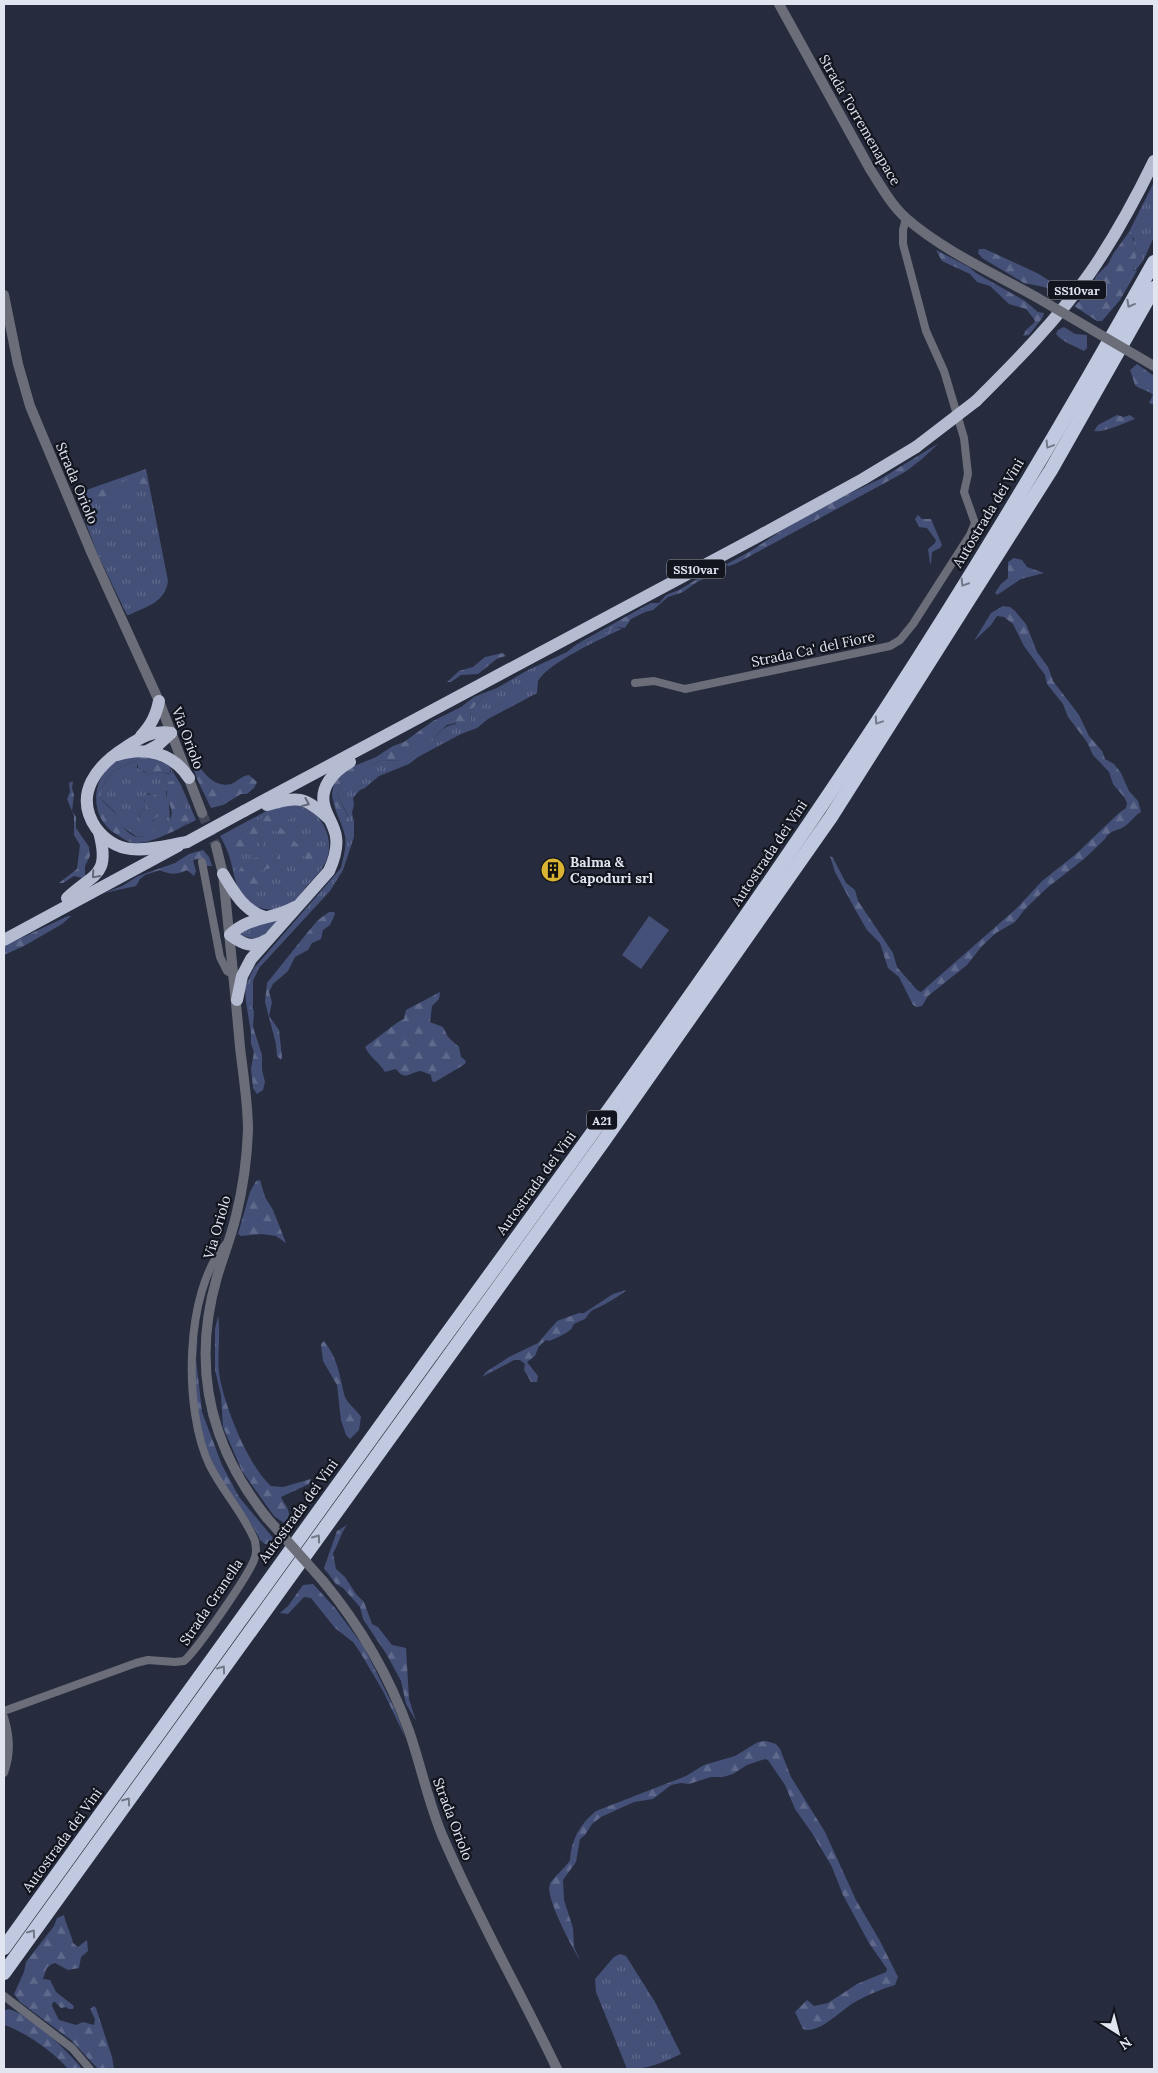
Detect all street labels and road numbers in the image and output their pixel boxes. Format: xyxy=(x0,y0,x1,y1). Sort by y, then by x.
street label: Strada Torremenapace xyxy=(815,51,905,189)
road number: SS10var xyxy=(1048,280,1106,300)
street label: Strada Oriolo xyxy=(52,439,102,527)
street label: Autostrada dei Vini xyxy=(948,455,1028,572)
road number: SS10var xyxy=(667,560,725,578)
street label: Strada Ca' del Fiore xyxy=(750,627,877,671)
street label: Via Oriolo xyxy=(168,703,208,772)
street label: Autostrada dei Vini xyxy=(726,797,811,910)
road number: A21 xyxy=(587,1110,617,1130)
street label: Autostrada dei Vini xyxy=(492,1128,580,1239)
street label: Via Oriolo xyxy=(199,1193,235,1262)
street label: Autostrada dei Vini xyxy=(254,1456,342,1567)
street label: Strada Granella xyxy=(175,1555,247,1649)
street label: Strada Oriolo xyxy=(429,1775,477,1863)
street label: Autostrada dei Vini xyxy=(18,1785,106,1896)

